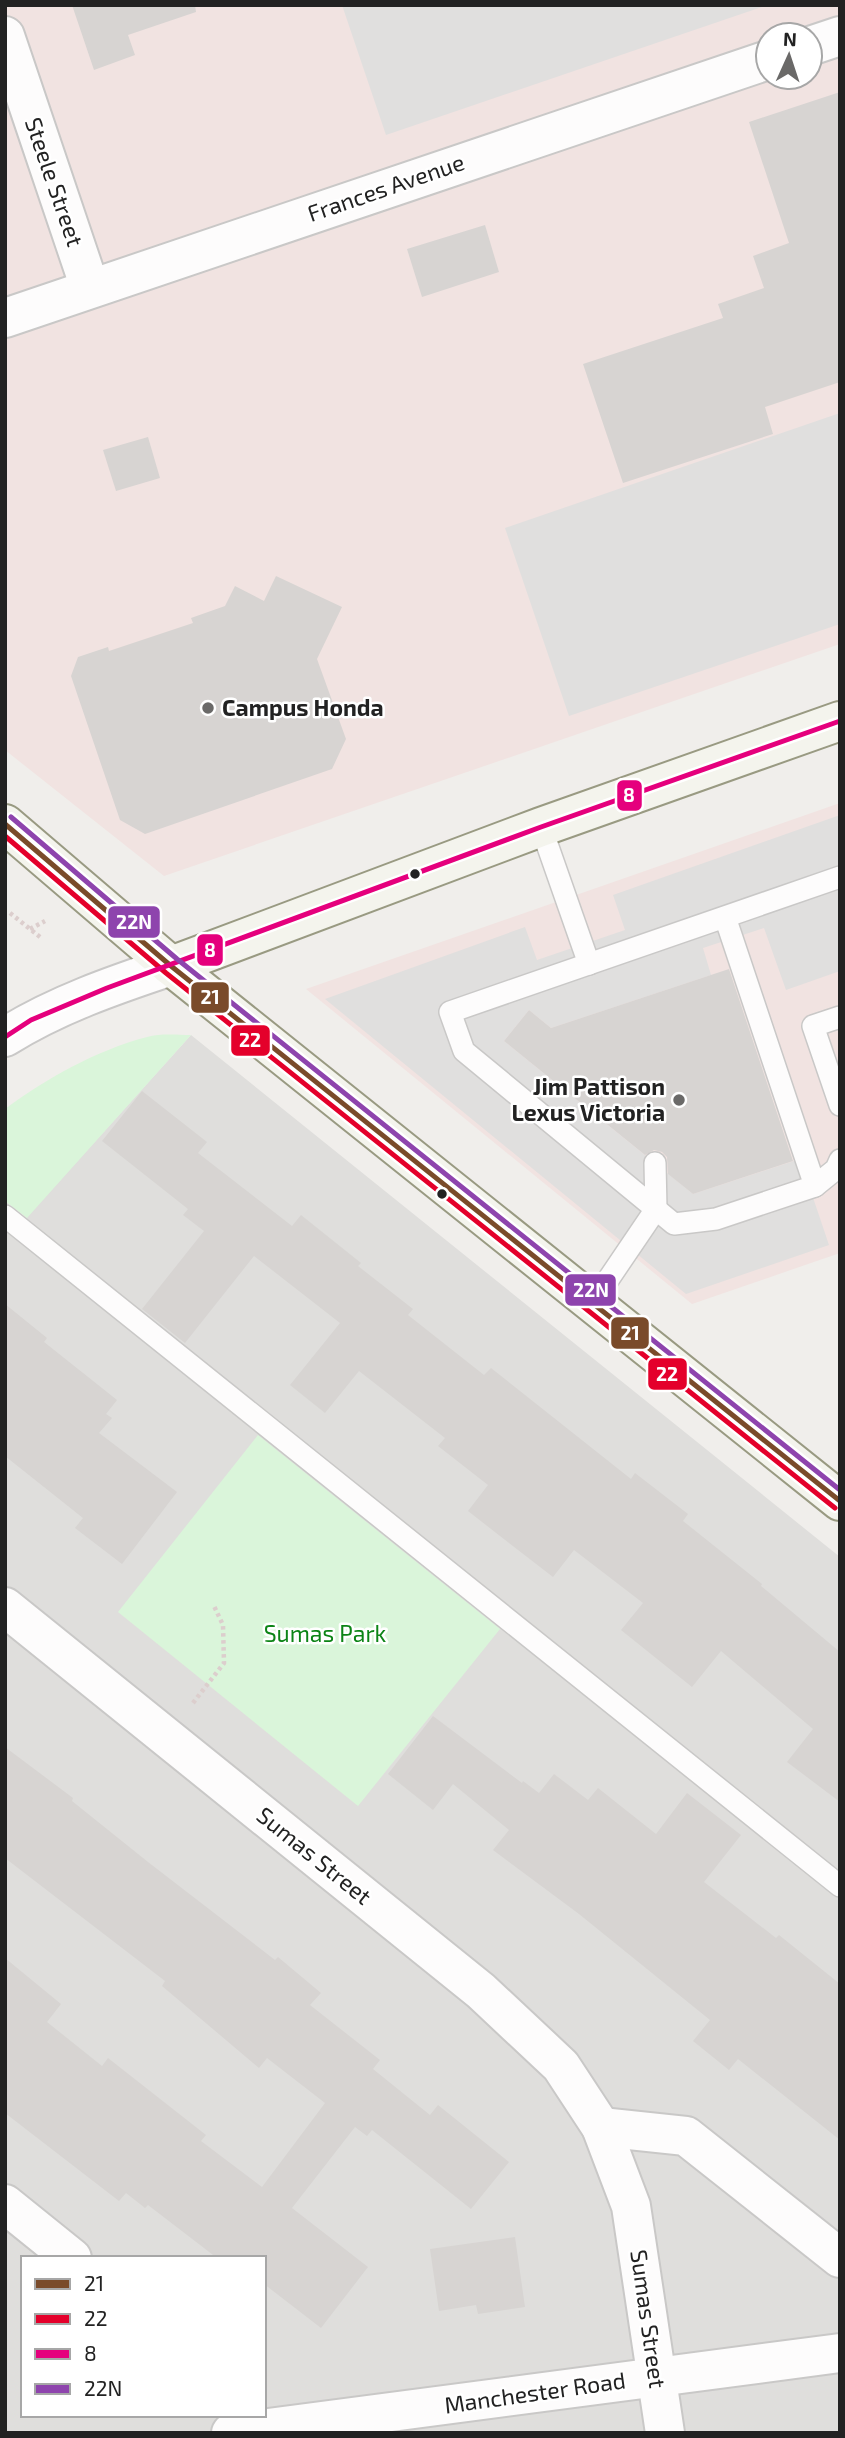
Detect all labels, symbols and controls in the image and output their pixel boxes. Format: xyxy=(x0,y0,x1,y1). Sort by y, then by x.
north arrow xyxy=(754,21,824,91)
text: N xyxy=(782,27,797,50)
street label: Steele Street xyxy=(20,114,90,250)
street label: Frances Avenue xyxy=(304,147,468,227)
place label: Campus Honda xyxy=(222,693,384,721)
marker: Campus Honda xyxy=(200,700,216,716)
line badge: 8 xyxy=(616,779,643,812)
text: 8 xyxy=(623,783,635,806)
unlabelled marker xyxy=(408,867,422,881)
line badge: 22N xyxy=(107,905,161,939)
text: 22N xyxy=(116,910,152,933)
line badge: 8 xyxy=(196,933,224,967)
text: 8 xyxy=(204,938,216,961)
line badge: 21 xyxy=(190,981,230,1014)
text: 21 xyxy=(200,985,220,1008)
line badge: 22 xyxy=(230,1024,271,1057)
text: 22 xyxy=(239,1028,261,1051)
place label: Jim Pattison Lexus Victoria xyxy=(511,1072,665,1126)
marker: Jim Pattison Lexus Victoria xyxy=(671,1092,687,1108)
unlabelled marker xyxy=(435,1187,449,1201)
line badge: 22N xyxy=(564,1273,617,1307)
text: 22N xyxy=(573,1278,609,1301)
line badge: 21 xyxy=(610,1316,650,1350)
text: 21 xyxy=(620,1321,640,1344)
line badge: 22 xyxy=(647,1357,688,1391)
text: 22 xyxy=(656,1362,678,1385)
park label: Sumas Park xyxy=(264,1619,387,1647)
street label: Sumas Street xyxy=(252,1800,378,1910)
street label: Sumas Street xyxy=(625,2248,673,2390)
legend xyxy=(21,2256,266,2417)
text: 21 xyxy=(84,2270,104,2295)
text: 22 xyxy=(84,2305,108,2330)
text: 8 xyxy=(84,2340,97,2365)
street label: Manchester Road xyxy=(442,2365,627,2419)
text: 22N xyxy=(84,2375,122,2400)

